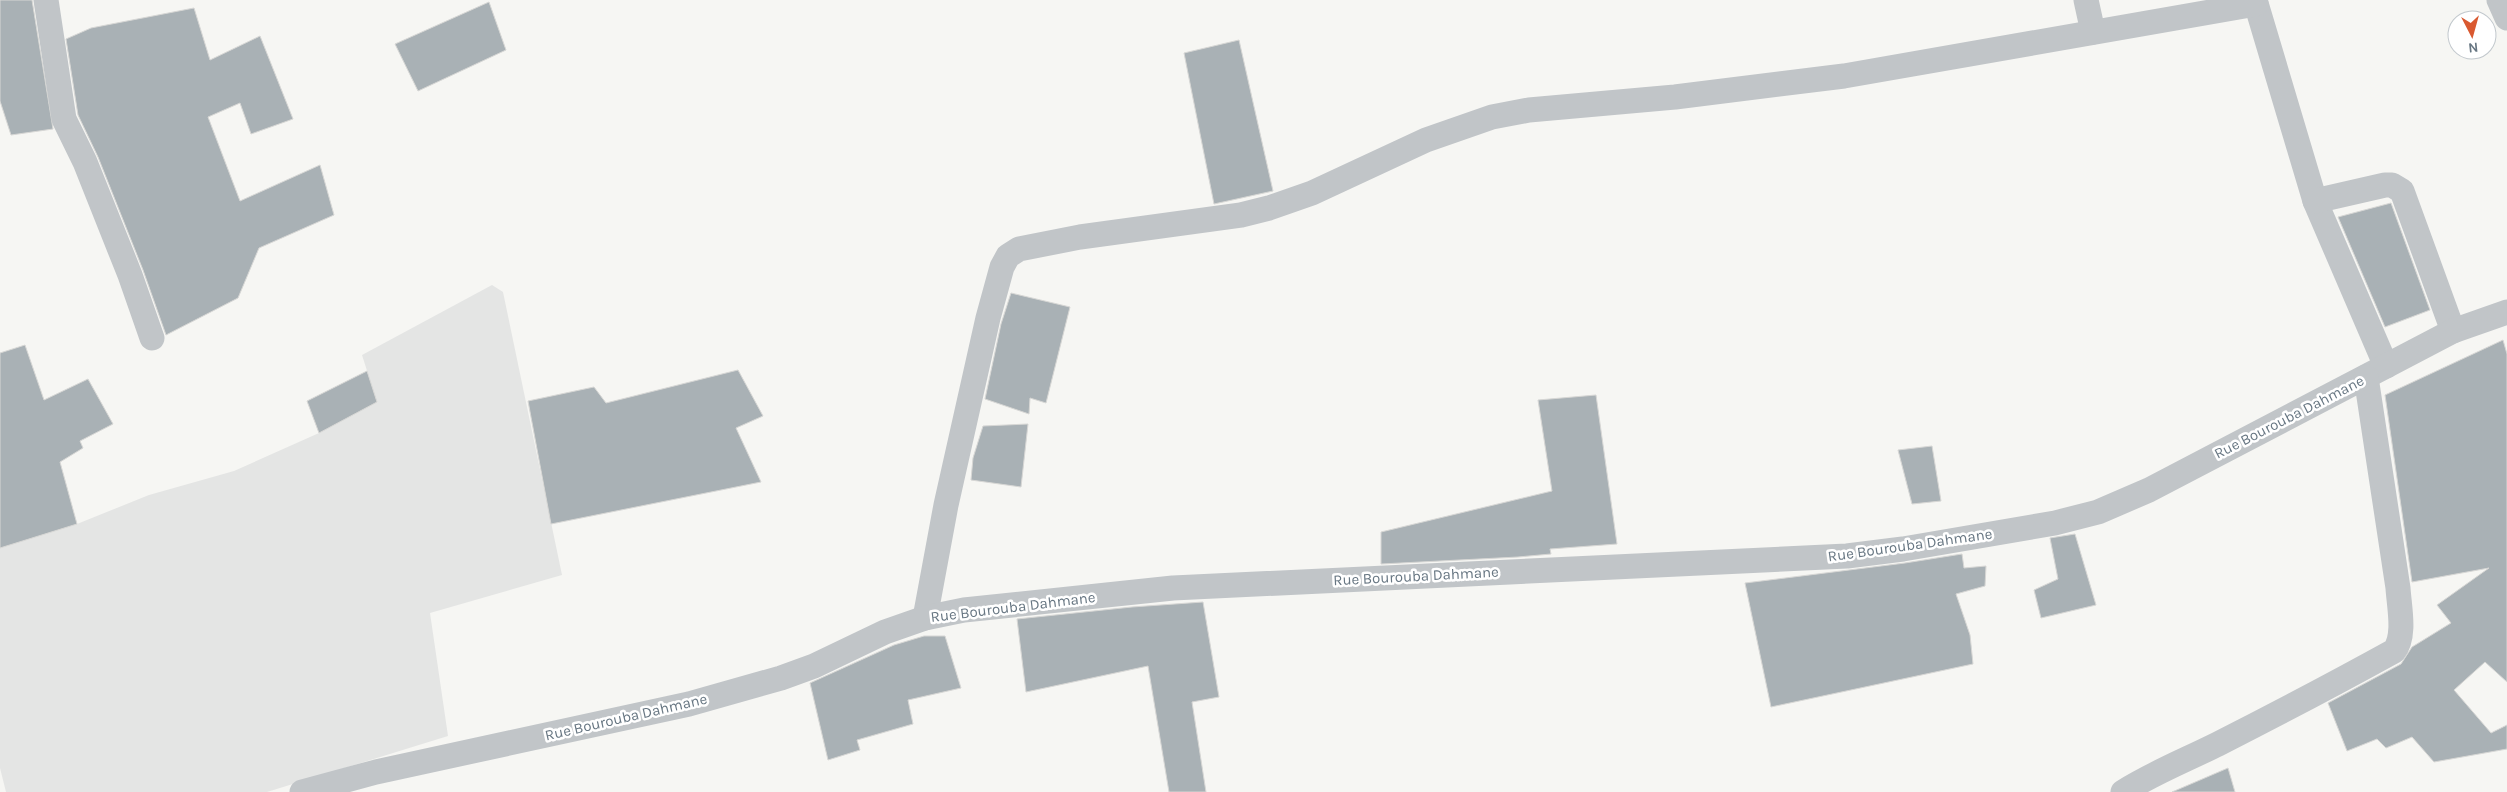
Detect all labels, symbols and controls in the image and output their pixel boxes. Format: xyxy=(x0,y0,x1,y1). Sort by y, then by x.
north arrow xyxy=(2447,10,2497,60)
text: N xyxy=(2467,38,2479,56)
street label: Rue Bourouba Dahmane xyxy=(2211,371,2367,463)
street label: Rue Bourouba Dahmane xyxy=(1827,525,1993,565)
street label: Rue Bourouba Dahmane xyxy=(1333,563,1499,589)
street label: Rue Bourouba Dahmane xyxy=(930,588,1096,626)
street label: Rue Bourouba Dahmane xyxy=(543,690,709,744)

